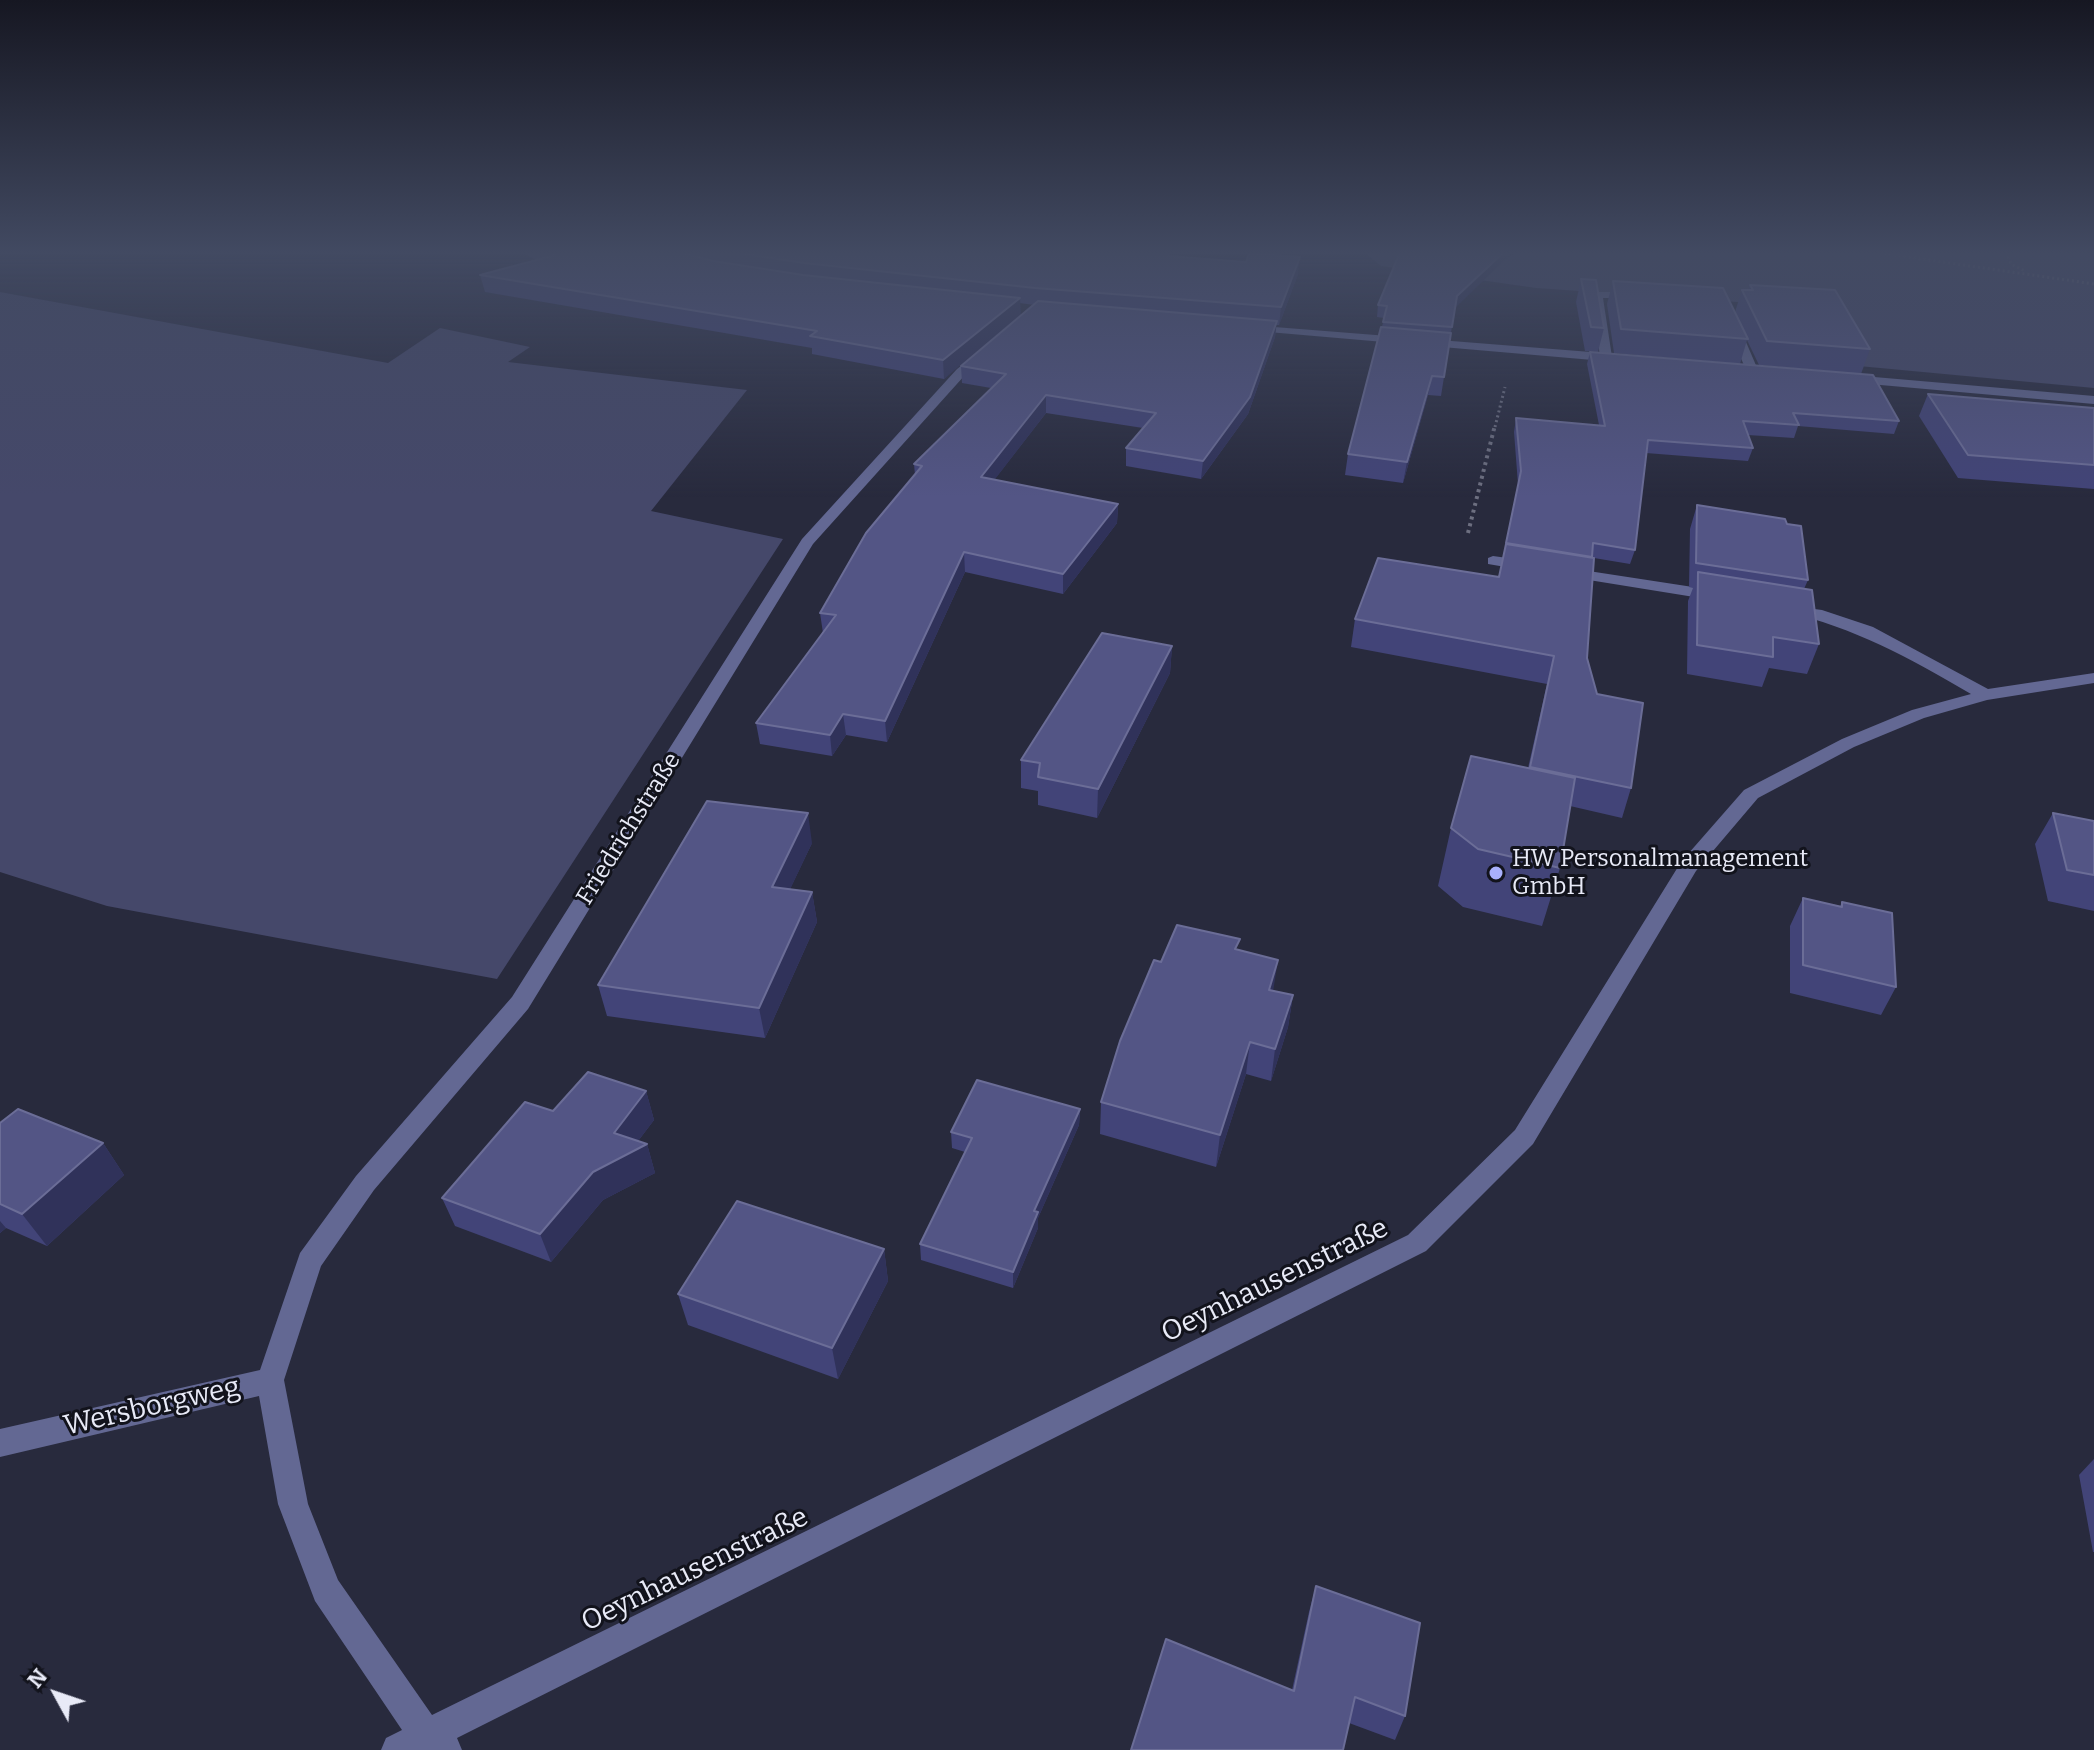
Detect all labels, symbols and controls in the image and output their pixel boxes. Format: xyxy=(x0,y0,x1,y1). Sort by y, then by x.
street label: Friedrichstraße xyxy=(571,748,687,910)
place label: HW Personalmanagement GmbH xyxy=(1512,845,1808,901)
marker: HW Personalmanagement GmbH xyxy=(1487,864,1505,882)
street label: Oeynhausenstraße xyxy=(1156,1212,1394,1350)
street label: Wersborgweg xyxy=(61,1370,243,1444)
street label: Oeynhausenstraße xyxy=(576,1501,814,1639)
north arrow xyxy=(16,1654,96,1734)
text: N xyxy=(21,1663,53,1693)

